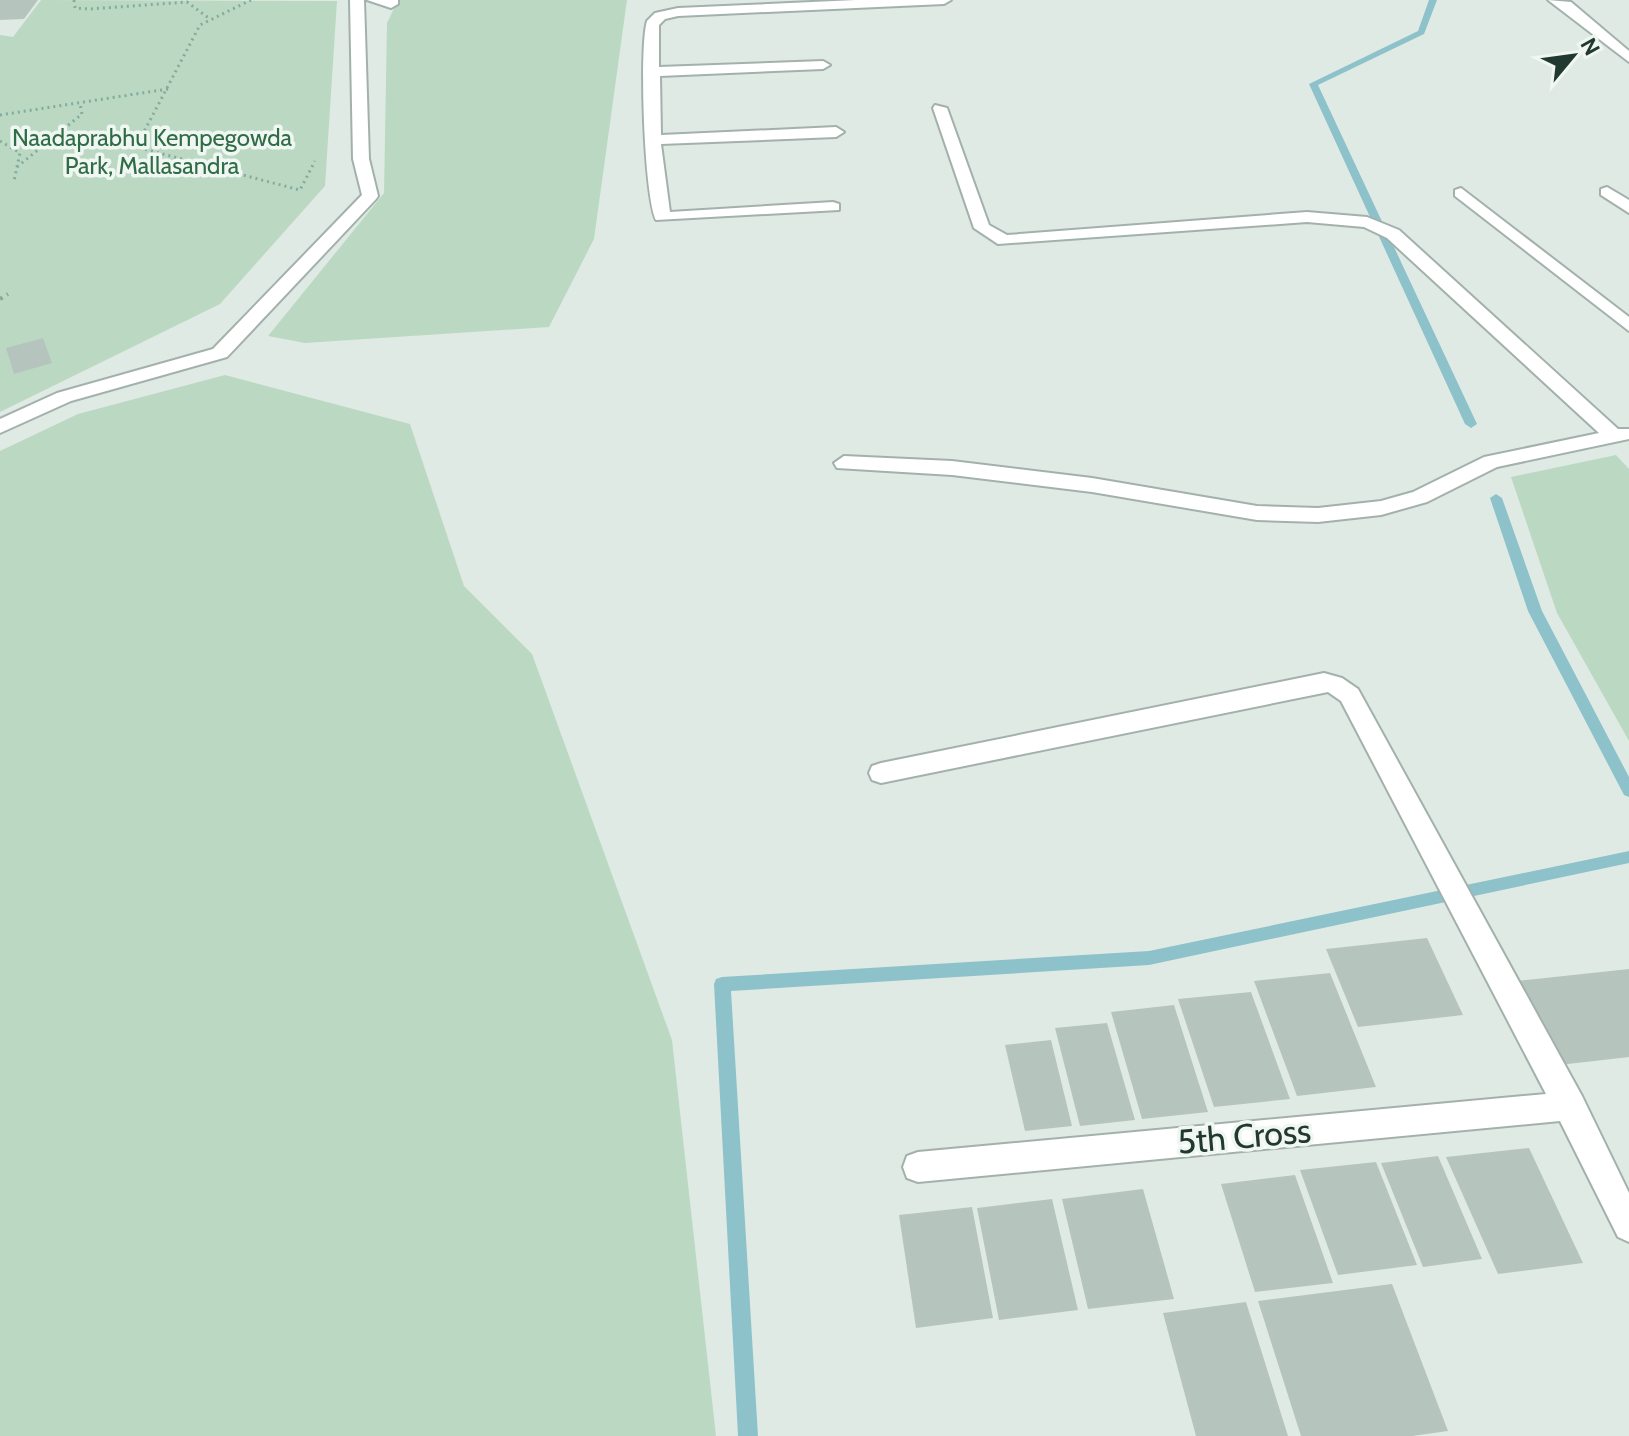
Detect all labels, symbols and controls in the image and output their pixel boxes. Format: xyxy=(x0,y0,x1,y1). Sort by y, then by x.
north arrow xyxy=(1533,16,1613,96)
text: N xyxy=(1574,33,1606,60)
park label: Naadaprabhu Kempegowda Park, Mallasandra xyxy=(12,123,293,180)
street label: 5th Cross xyxy=(1176,1109,1312,1163)

